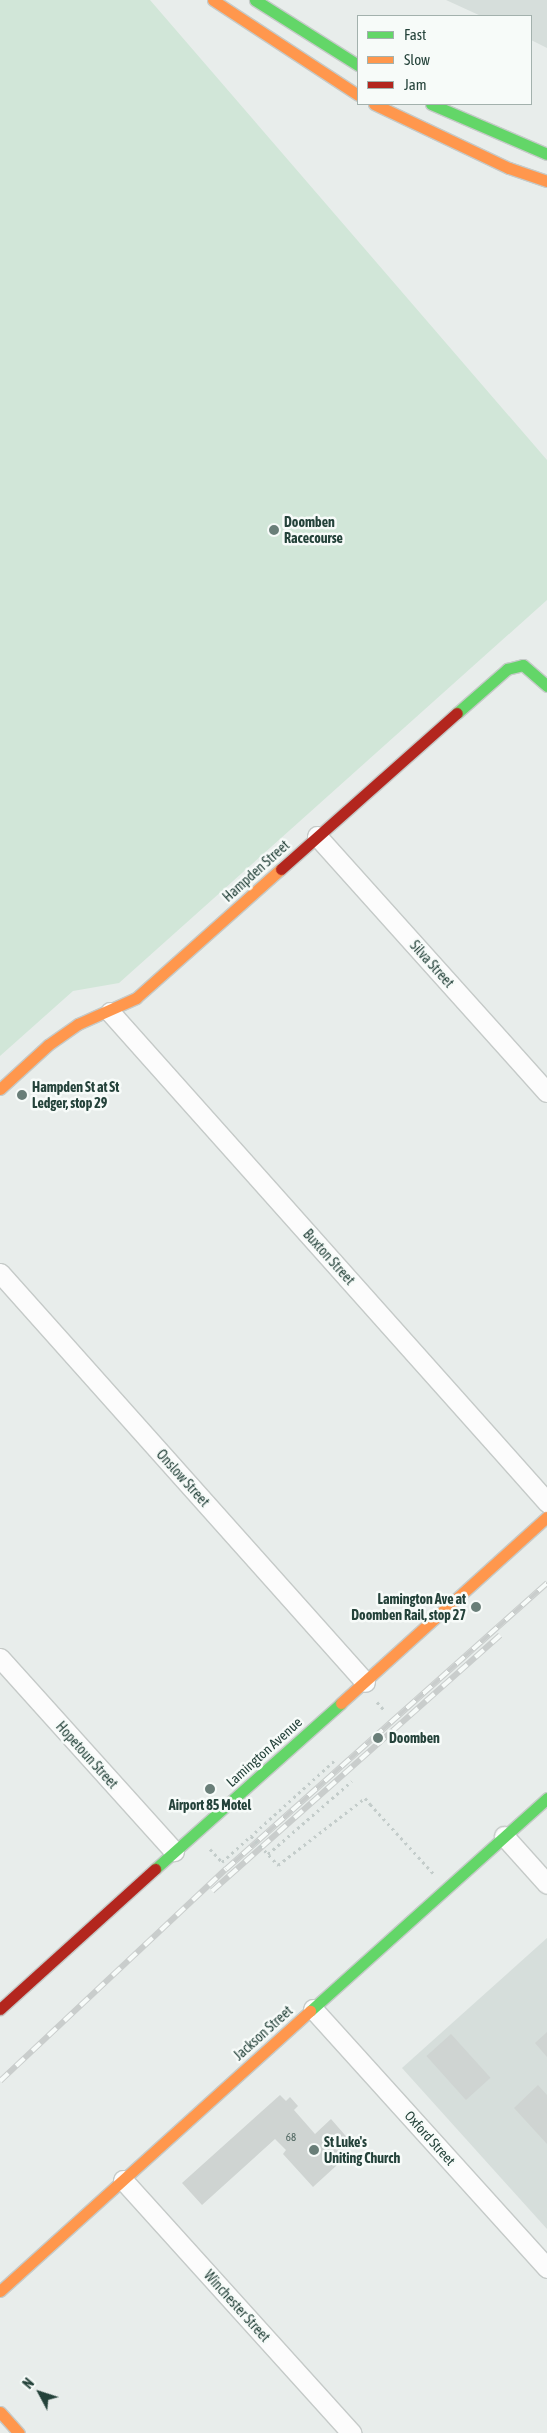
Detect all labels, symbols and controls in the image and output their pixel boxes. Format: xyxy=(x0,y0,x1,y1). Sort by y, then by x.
legend xyxy=(357,15,532,105)
text: Fast xyxy=(404,26,426,43)
text: Slow xyxy=(404,51,430,68)
text: Jam xyxy=(404,76,427,93)
place label: Doomben Racecourse xyxy=(284,514,343,546)
marker: Doomben Racecourse xyxy=(268,524,280,536)
street label: Hampden Street xyxy=(219,837,293,905)
street label: Silva Street xyxy=(407,937,457,991)
place label: Hampden St at St Ledger, stop 29 xyxy=(32,1079,119,1112)
marker: Hampden St at St Ledger, stop 29 xyxy=(16,1089,28,1101)
street label: Buxton Street xyxy=(300,1226,358,1288)
street label: Onslow Street xyxy=(153,1446,213,1510)
place label: Lamington Ave at Doomben Rail, stop 27 xyxy=(351,1591,466,1624)
marker: Lamington Ave at Doomben Rail, stop 27 xyxy=(470,1601,482,1613)
street label: Lamington Avenue xyxy=(223,1714,305,1790)
street label: Hopetoun Street xyxy=(53,1718,121,1792)
place label: Doomben xyxy=(389,1730,440,1746)
marker: Doomben xyxy=(371,1731,385,1745)
marker: Airport 85 Motel xyxy=(204,1783,216,1795)
place label: Airport 85 Motel xyxy=(169,1797,251,1813)
street label: Jackson Street xyxy=(230,2002,296,2064)
street label: Oxford Street xyxy=(401,2107,459,2169)
house number: 68 xyxy=(286,2130,296,2144)
place label: St Luke's Uniting Church xyxy=(324,2134,400,2166)
marker: St Luke's Uniting Church xyxy=(308,2144,320,2156)
street label: Winchester Street xyxy=(200,2267,274,2345)
north arrow xyxy=(15,2368,65,2418)
text: N xyxy=(20,2375,37,2392)

